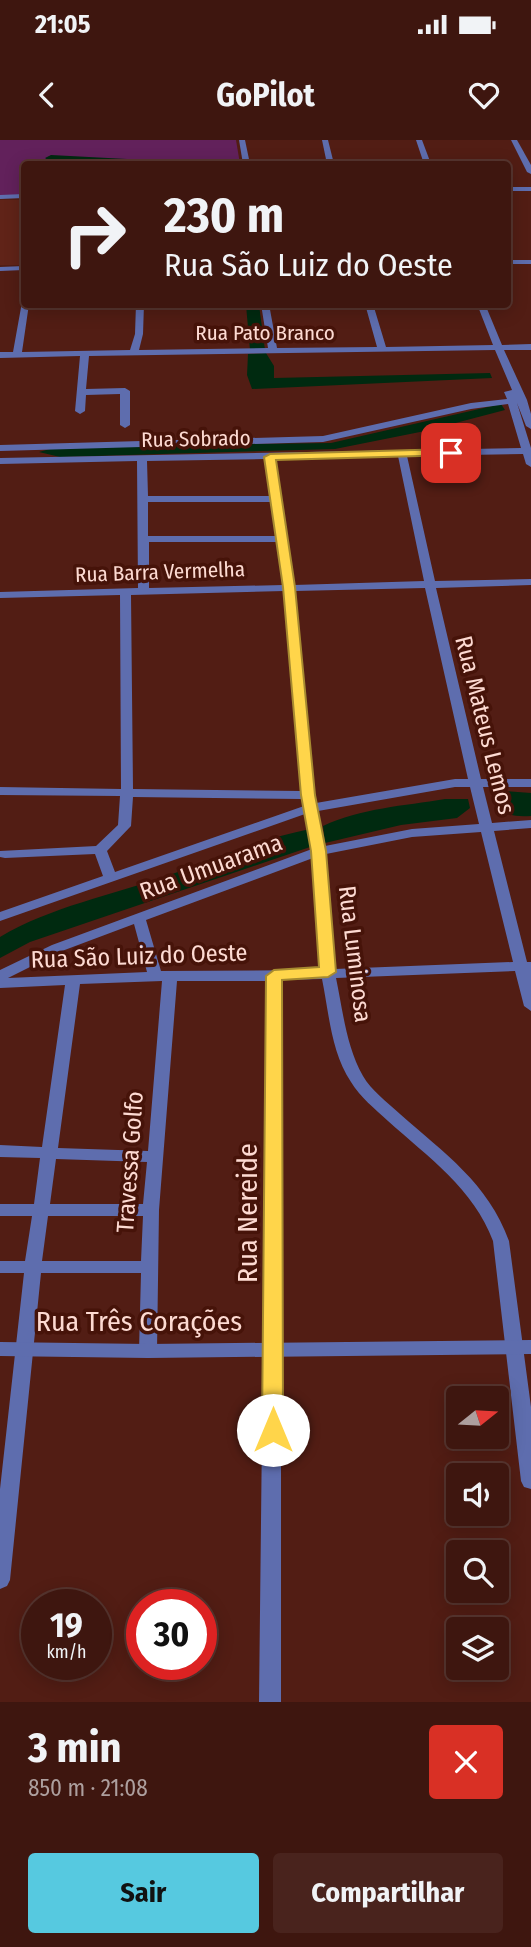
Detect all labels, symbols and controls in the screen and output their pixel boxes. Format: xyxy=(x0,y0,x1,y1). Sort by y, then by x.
text: 21:05 xyxy=(35,9,91,40)
icon: back xyxy=(28,76,66,114)
text: GoPilot xyxy=(216,76,315,114)
icon: heart xyxy=(465,76,503,114)
text: 230 m xyxy=(164,186,284,245)
icon: right xyxy=(49,189,140,280)
text: Rua São Luiz do Oeste xyxy=(164,246,453,284)
street label: Rua Pato Branco xyxy=(195,320,335,346)
pin xyxy=(421,423,481,483)
street label: Rua Sobrado xyxy=(141,425,251,453)
icon: arrive xyxy=(432,434,470,472)
street label: Rua Barra Vermelha xyxy=(75,556,245,588)
street label: Rua Mateus Lemos xyxy=(449,633,521,817)
street label: Rua Umuarama xyxy=(136,828,286,906)
street label: Rua Luminosa xyxy=(333,884,377,1024)
street label: Rua São Luiz do Oeste xyxy=(30,938,248,974)
street label: Travessa Golfo xyxy=(111,1090,149,1234)
street label: Rua Nereide xyxy=(231,1143,264,1283)
street label: Rua Três Corações xyxy=(36,1305,242,1338)
north arrow xyxy=(446,1386,509,1449)
map controls xyxy=(446,1386,509,1680)
position arrow xyxy=(236,1393,310,1467)
button: sound xyxy=(446,1463,509,1526)
button: search xyxy=(446,1540,509,1603)
speed limit sign: 30 xyxy=(126,1589,217,1680)
text: 19 xyxy=(50,1604,83,1646)
button: layers xyxy=(446,1617,509,1680)
text: km/h xyxy=(46,1641,87,1663)
text: 3 min xyxy=(28,1723,122,1773)
button: close xyxy=(429,1725,503,1799)
text: 850 m · 21:08 xyxy=(28,1774,148,1802)
button: Sair xyxy=(28,1853,259,1933)
button: Compartilhar xyxy=(273,1853,503,1933)

